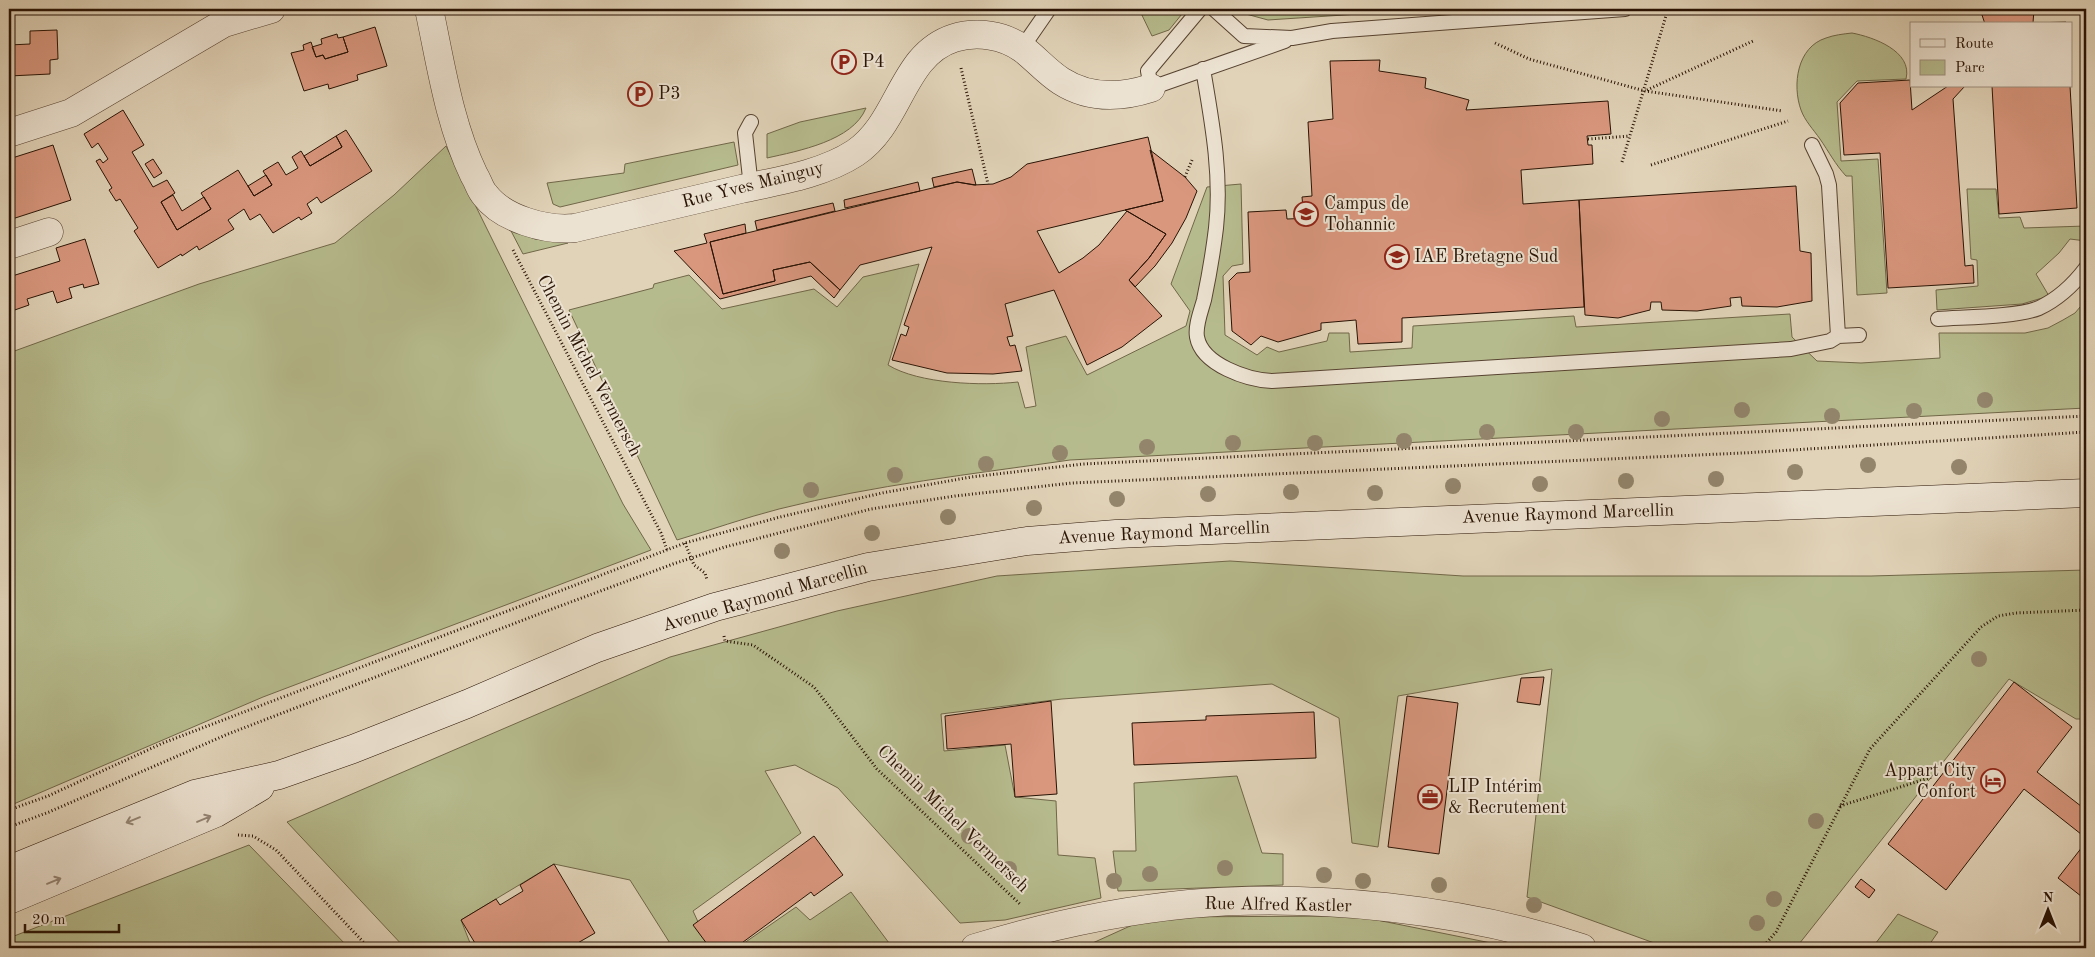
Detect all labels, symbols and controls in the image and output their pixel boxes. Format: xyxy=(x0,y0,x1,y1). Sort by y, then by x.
legend xyxy=(1910,22,2072,88)
text: Route xyxy=(1955,37,1993,52)
parking icon: P4 xyxy=(831,49,857,75)
place label: P4 xyxy=(862,53,885,71)
text: Parc xyxy=(1955,61,1985,76)
parking icon: P3 xyxy=(627,81,653,107)
place label: P3 xyxy=(658,85,681,103)
street label: Rue Yves Mainguy xyxy=(680,159,826,211)
place label: Campus de Tohannic xyxy=(1324,195,1409,234)
school or university icon: Campus de Tohannic xyxy=(1293,201,1319,227)
school or university icon: IAE Bretagne Sud xyxy=(1384,244,1410,270)
place label: IAE Bretagne Sud xyxy=(1414,248,1559,266)
street label: Chemin Michel Vermersch xyxy=(533,272,645,460)
street label: Avenue Raymond Marcellin xyxy=(1462,501,1675,527)
street label: Avenue Raymond Marcellin xyxy=(1057,518,1271,548)
street label: Avenue Raymond Marcellin xyxy=(660,559,870,635)
street label: Chemin Michel Vermersch xyxy=(874,742,1032,896)
place label: Appart'City Confort xyxy=(1884,762,1976,801)
hotel icon: Appart'City Confort xyxy=(1980,768,2006,794)
place label: LIP Intérim & Recrutement xyxy=(1448,778,1566,817)
office icon: LIP Intérim & Recrutement xyxy=(1417,784,1443,810)
one-way arrow xyxy=(196,813,211,822)
one-way arrow xyxy=(126,816,141,825)
one-way arrow xyxy=(46,876,61,886)
north arrow xyxy=(2022,884,2072,934)
text: N xyxy=(2043,891,2054,905)
street label: Rue Alfred Kastler xyxy=(1204,895,1353,915)
scale bar xyxy=(25,902,119,934)
text: 20 m xyxy=(32,913,66,928)

